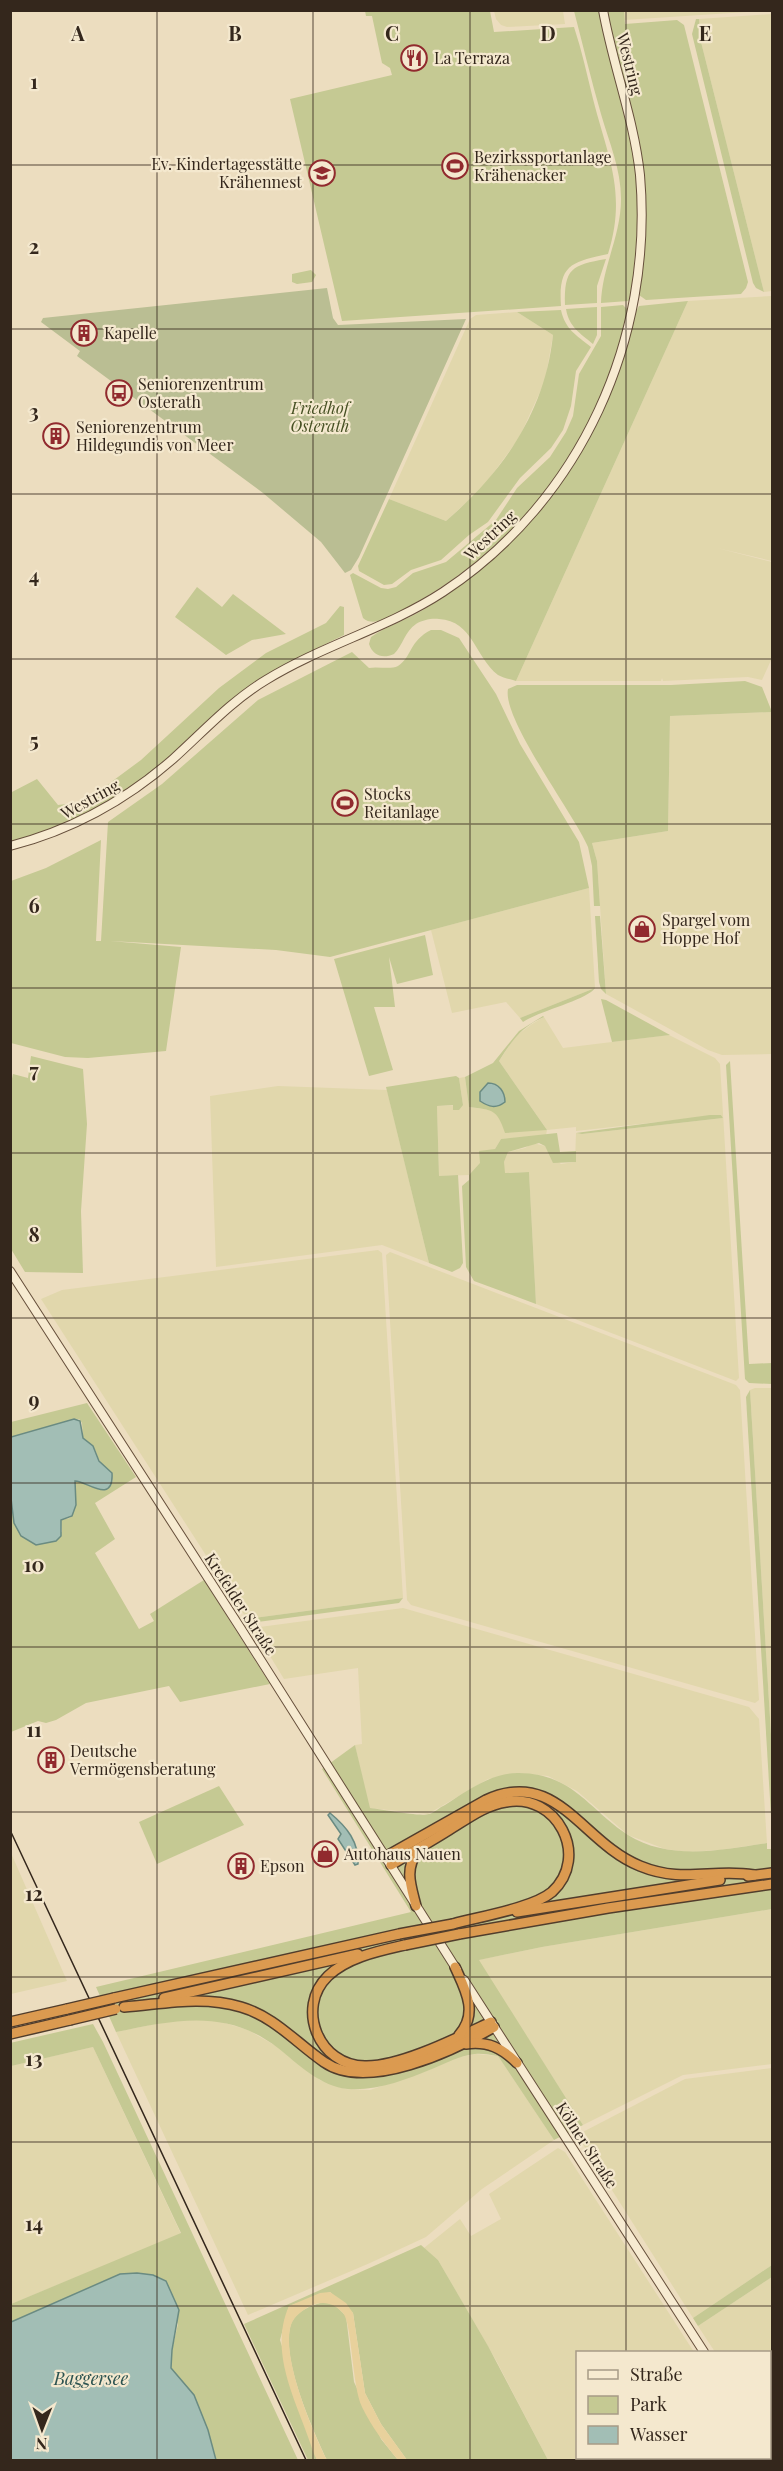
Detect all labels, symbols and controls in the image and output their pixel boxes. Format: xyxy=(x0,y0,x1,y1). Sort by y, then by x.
text: A xyxy=(70,19,85,46)
text: B xyxy=(228,19,242,46)
text: C xyxy=(385,19,399,46)
text: D xyxy=(540,19,556,46)
text: E xyxy=(699,19,711,46)
street label: Westring xyxy=(612,29,649,98)
restaurant icon: La Terraza xyxy=(399,43,429,73)
place label: La Terraza xyxy=(434,47,510,68)
text: 1 xyxy=(30,67,38,94)
place label: Bezirkssportanlage Krähenacker xyxy=(474,146,612,185)
sports icon: Bezirkssportanlage Krähenacker xyxy=(440,151,470,181)
place label: Ev. Kindertagesstätte Krähennest xyxy=(151,153,302,192)
school or university icon: Ev. Kindertagesstätte Krähennest xyxy=(307,158,337,188)
text: 2 xyxy=(29,232,39,259)
building icon: Kapelle xyxy=(69,318,99,348)
place label: Kapelle xyxy=(104,322,157,343)
place label: Seniorenzentrum Osterath xyxy=(138,373,264,412)
bus stop icon: Seniorenzentrum Osterath xyxy=(104,378,134,408)
text: 3 xyxy=(29,397,39,424)
park label: Friedhof Osterath xyxy=(290,397,352,436)
place label: Seniorenzentrum Hildegundis von Meer xyxy=(76,416,234,455)
building icon: Seniorenzentrum Hildegundis von Meer xyxy=(41,421,71,451)
street label: Westring xyxy=(458,505,521,565)
text: 4 xyxy=(29,561,39,588)
text: 5 xyxy=(29,726,39,753)
street label: Westring xyxy=(56,774,123,824)
place label: Stocks Reitanlage xyxy=(364,783,439,822)
sports icon: Stocks Reitanlage xyxy=(330,788,360,818)
text: 6 xyxy=(28,891,40,918)
place label: Spargel vom Hoppe Hof xyxy=(662,909,750,948)
shop icon: Spargel vom Hoppe Hof xyxy=(627,914,657,944)
text: 7 xyxy=(29,1056,39,1083)
text: 8 xyxy=(28,1220,40,1247)
text: 9 xyxy=(28,1385,40,1412)
street label: Krefelder Straße xyxy=(201,1549,282,1659)
text: 10 xyxy=(24,1550,44,1577)
text: 11 xyxy=(26,1715,42,1742)
place label: Deutsche Vermögensberatung xyxy=(69,1740,216,1779)
building icon: Deutsche Vermögensberatung xyxy=(36,1745,66,1775)
shop icon: Autohaus Nauen xyxy=(310,1839,340,1869)
place label: Autohaus Nauen xyxy=(343,1843,461,1864)
building icon: Epson xyxy=(226,1851,256,1881)
place label: Epson xyxy=(260,1855,305,1876)
text: 12 xyxy=(25,1879,43,1906)
text: 13 xyxy=(25,2044,43,2071)
street label: Kölner Straße xyxy=(552,2098,623,2192)
text: 14 xyxy=(25,2209,43,2236)
legend xyxy=(576,2351,771,2459)
text: Straße xyxy=(630,2362,683,2386)
water label: Baggersee xyxy=(53,2366,129,2390)
text: Park xyxy=(630,2392,667,2416)
north arrow xyxy=(12,2399,72,2459)
text: Wasser xyxy=(629,2422,688,2446)
text: N xyxy=(35,2434,48,2455)

